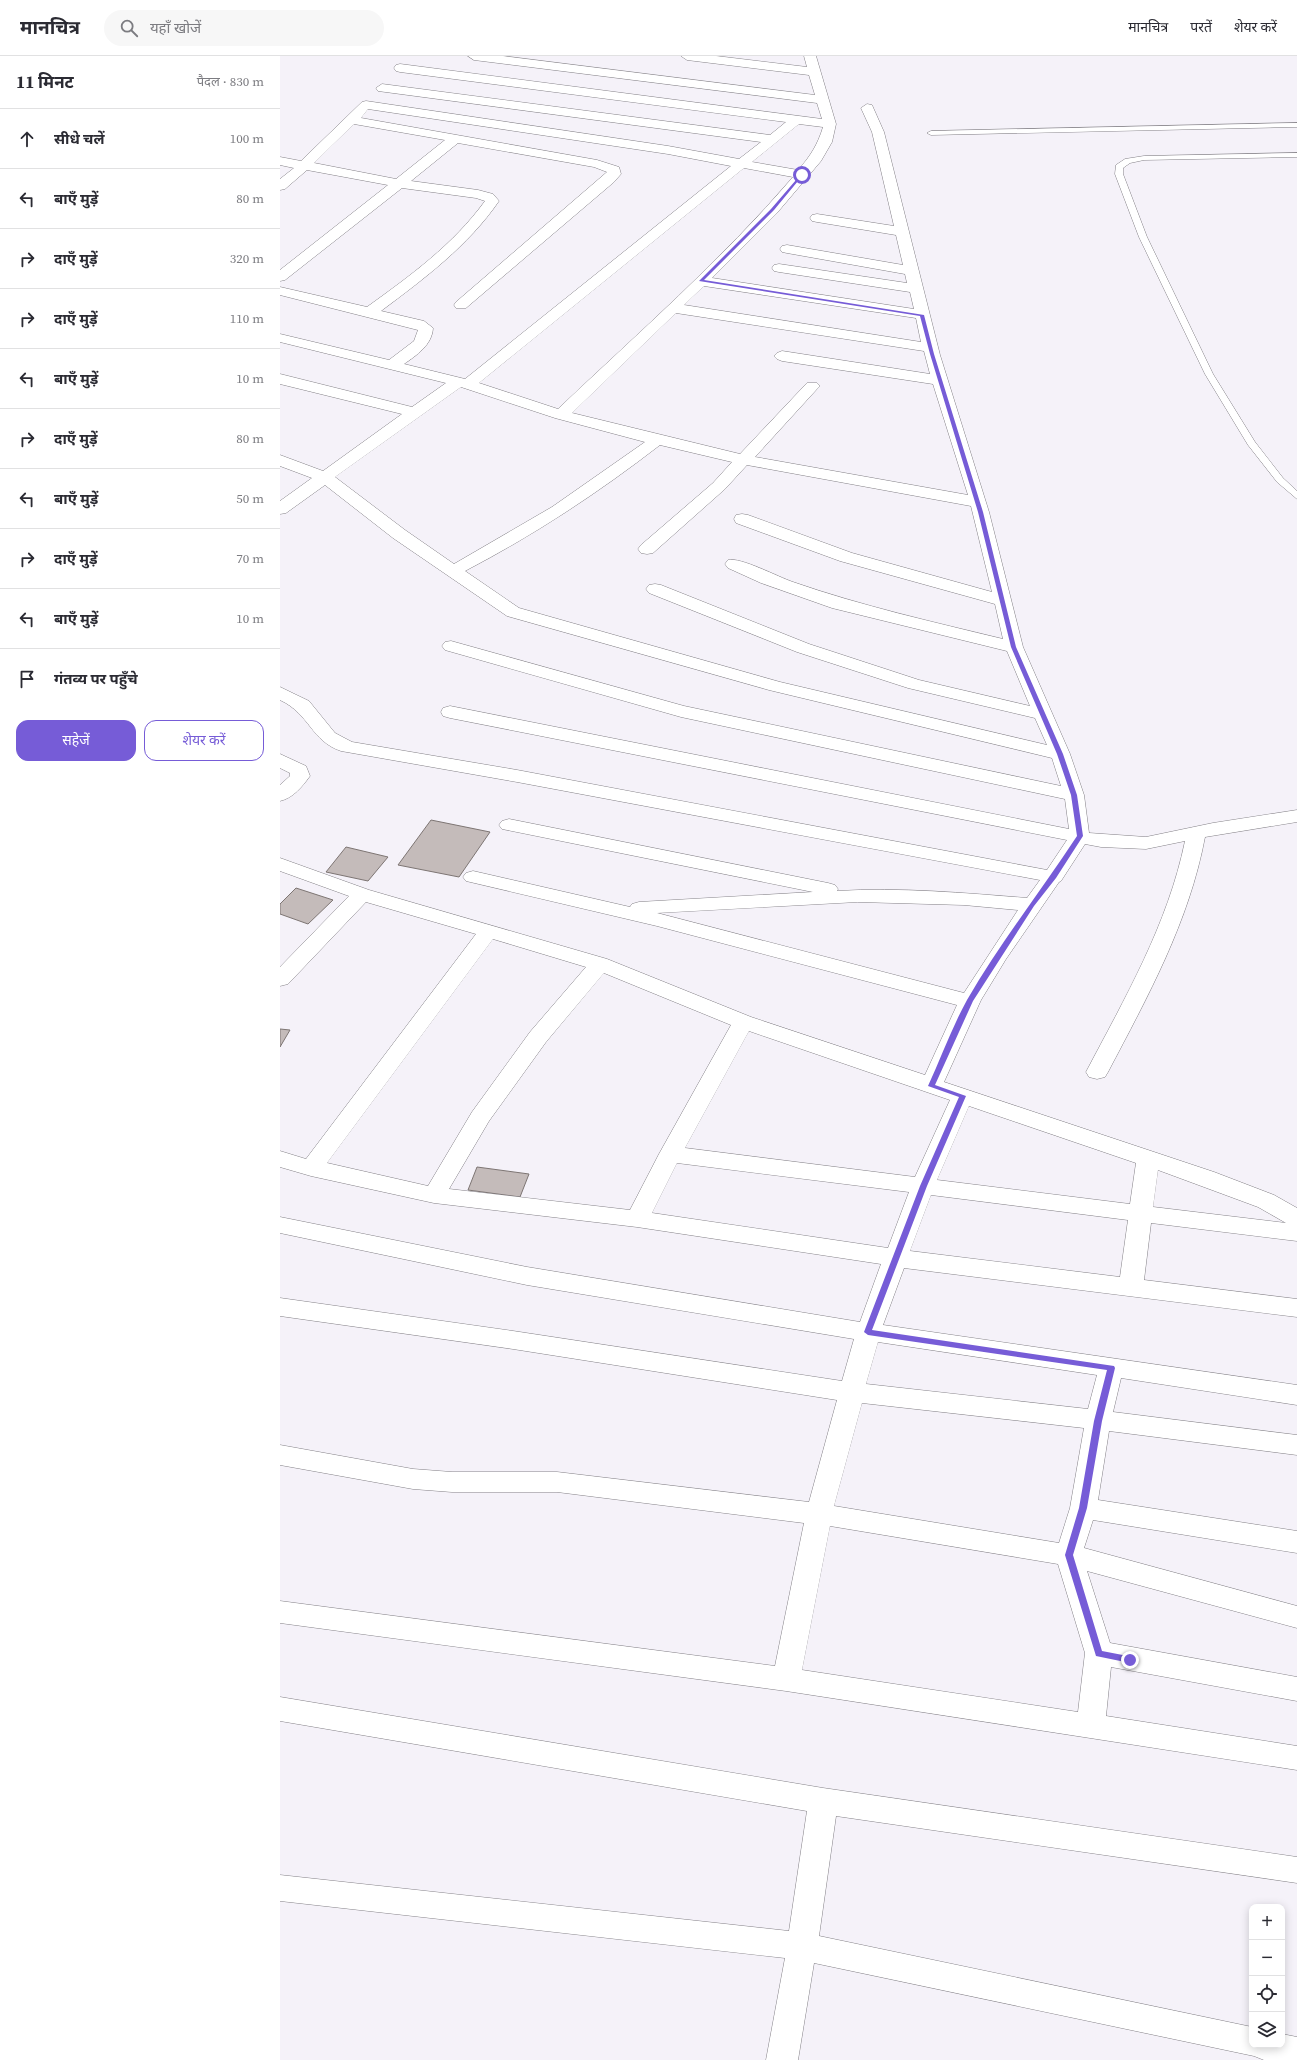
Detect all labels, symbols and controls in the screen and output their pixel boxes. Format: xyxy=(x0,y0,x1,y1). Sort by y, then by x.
search box xyxy=(104,10,384,46)
text: मानचित्र xyxy=(20,14,80,40)
icon: search xyxy=(118,17,140,39)
text: यहाँ खोजें xyxy=(150,17,201,38)
text: मानचित्र xyxy=(1128,17,1168,37)
text: परतें xyxy=(1190,17,1212,37)
text: शेयर करें xyxy=(1234,17,1277,37)
text: 11 मिनट xyxy=(16,70,74,94)
text: पैदल · 830 m xyxy=(197,73,264,90)
icon: ahead xyxy=(16,128,38,150)
text: सीधे चलें xyxy=(54,128,105,149)
text: 100 m xyxy=(230,130,264,147)
route start xyxy=(793,166,811,184)
icon: left xyxy=(16,188,38,210)
text: बाएँ मुड़ें xyxy=(54,188,98,209)
text: 80 m xyxy=(236,190,264,207)
icon: right xyxy=(16,248,38,270)
text: दाएँ मुड़ें xyxy=(54,248,98,269)
text: 320 m xyxy=(230,250,264,267)
icon: right xyxy=(16,308,38,330)
text: दाएँ मुड़ें xyxy=(54,308,98,329)
text: 110 m xyxy=(230,310,264,327)
icon: left xyxy=(16,368,38,390)
text: बाएँ मुड़ें xyxy=(54,368,98,389)
text: 10 m xyxy=(236,370,264,387)
icon: right xyxy=(16,428,38,450)
text: दाएँ मुड़ें xyxy=(54,428,98,449)
text: 80 m xyxy=(236,430,264,447)
icon: left xyxy=(16,488,38,510)
text: बाएँ मुड़ें xyxy=(54,488,98,509)
text: 50 m xyxy=(236,490,264,507)
icon: right xyxy=(16,548,38,570)
text: दाएँ मुड़ें xyxy=(54,548,98,569)
text: 70 m xyxy=(236,550,264,567)
icon: left xyxy=(16,608,38,630)
text: बाएँ मुड़ें xyxy=(54,608,98,629)
text: 10 m xyxy=(236,610,264,627)
icon: arrive xyxy=(16,668,38,690)
text: गंतव्य पर पहुँचे xyxy=(54,668,138,689)
button: सहेजें xyxy=(16,720,136,761)
button: शेयर करें xyxy=(144,720,264,761)
route end xyxy=(1121,1651,1139,1669)
map controls xyxy=(1249,1904,1285,2048)
button: + xyxy=(1249,1904,1285,1940)
button: − xyxy=(1249,1940,1285,1976)
button: locate xyxy=(1249,1976,1285,2012)
button: layers xyxy=(1249,2012,1285,2048)

